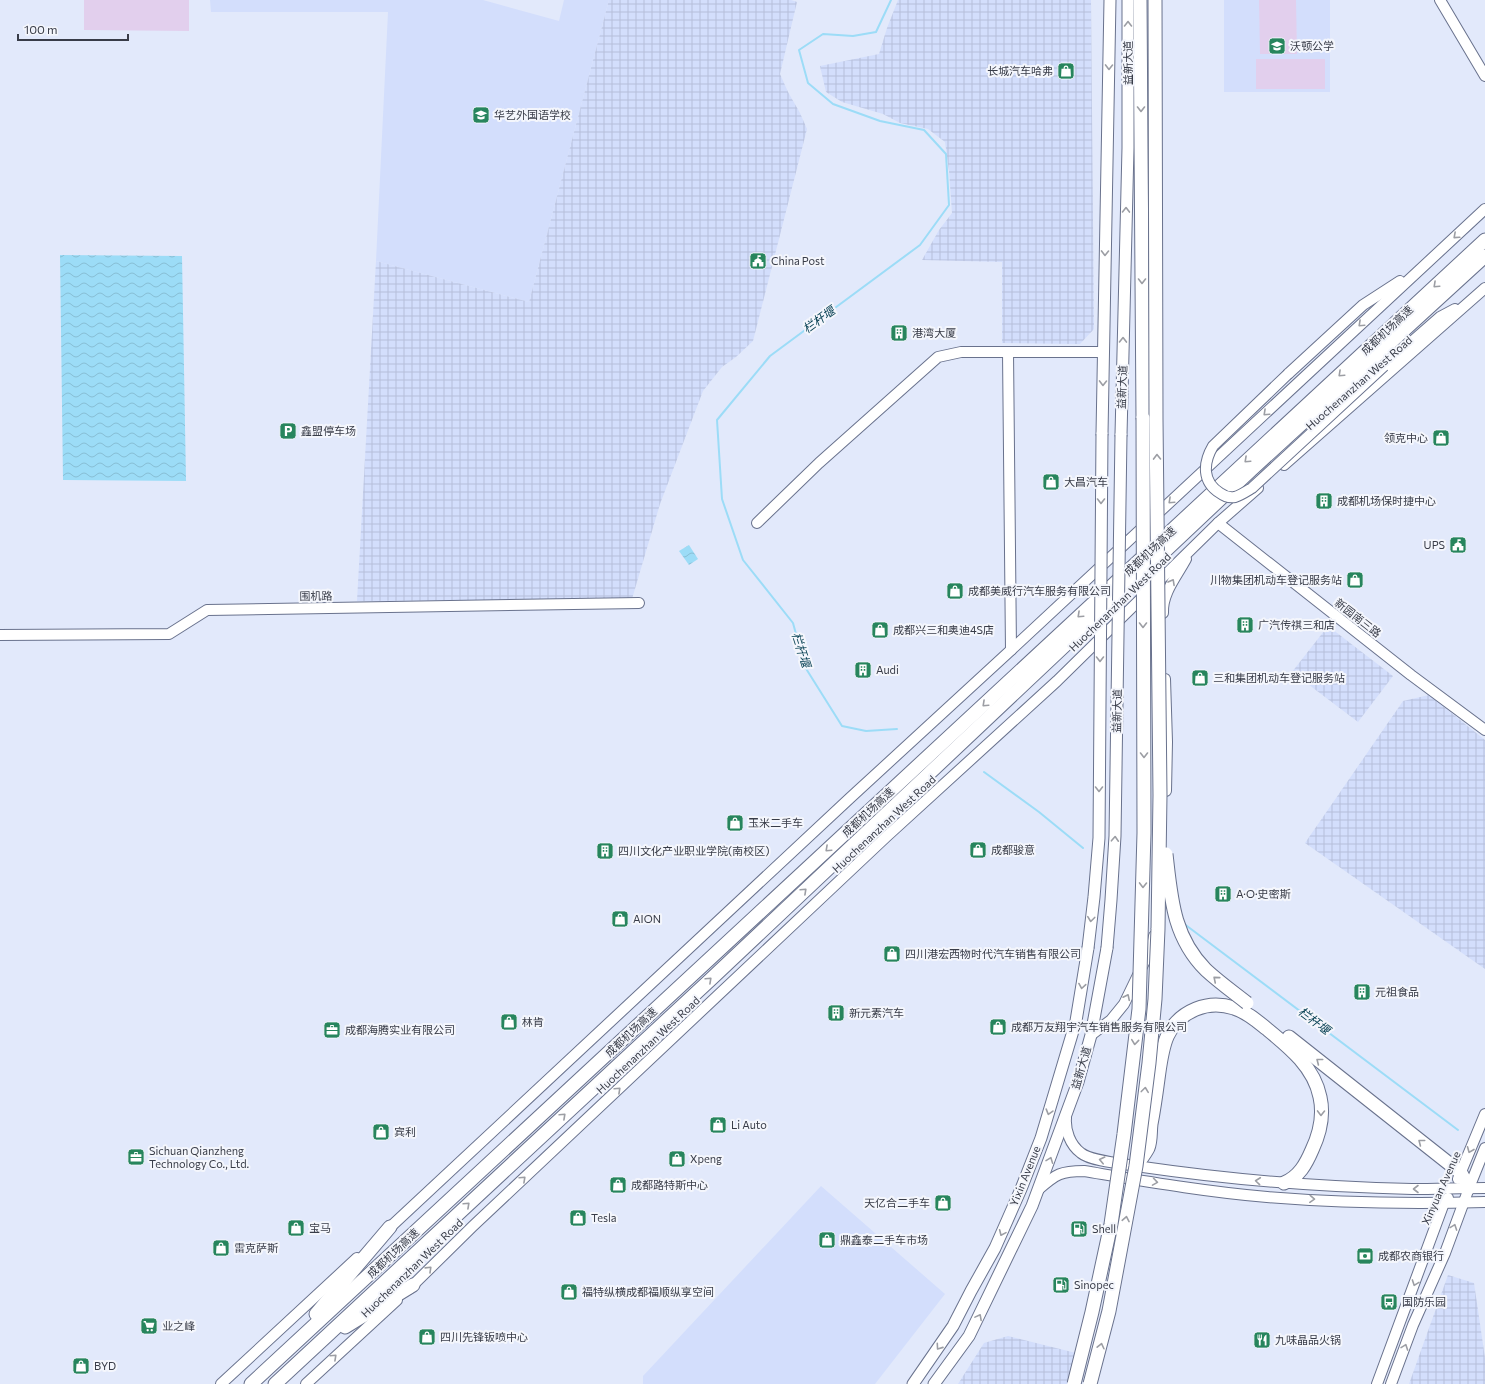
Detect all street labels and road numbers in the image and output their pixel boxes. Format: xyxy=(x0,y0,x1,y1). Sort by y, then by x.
street label: 益新大道 xyxy=(1121,41,1134,85)
street label: 成都机场高速 xyxy=(1358,302,1415,357)
street label: Huochenanzhan West Road xyxy=(1303,333,1414,432)
street label: 益新大道 xyxy=(1114,365,1129,409)
street label: 成都机场高速 xyxy=(1121,523,1178,578)
street label: Huochenanzhan West Road xyxy=(1066,550,1173,654)
street label: 围机路 xyxy=(299,589,333,602)
street label: 新园南三路 xyxy=(1333,596,1384,640)
street label: 益新大道 xyxy=(1110,689,1123,733)
street label: Huochenanzhan West Road xyxy=(829,772,938,875)
street label: 成都机场高速 xyxy=(839,784,896,839)
street label: Huochenanzhan West Road xyxy=(593,993,702,1096)
street label: 成都机场高速 xyxy=(602,1004,659,1059)
street label: 益新大道 xyxy=(1068,1045,1093,1091)
street label: Yixin Avenue xyxy=(1007,1144,1043,1208)
street label: Xinyuan Avenue xyxy=(1419,1149,1463,1227)
street label: Huochenanzhan West Road xyxy=(358,1216,465,1320)
street label: 成都机场高速 xyxy=(364,1225,421,1280)

